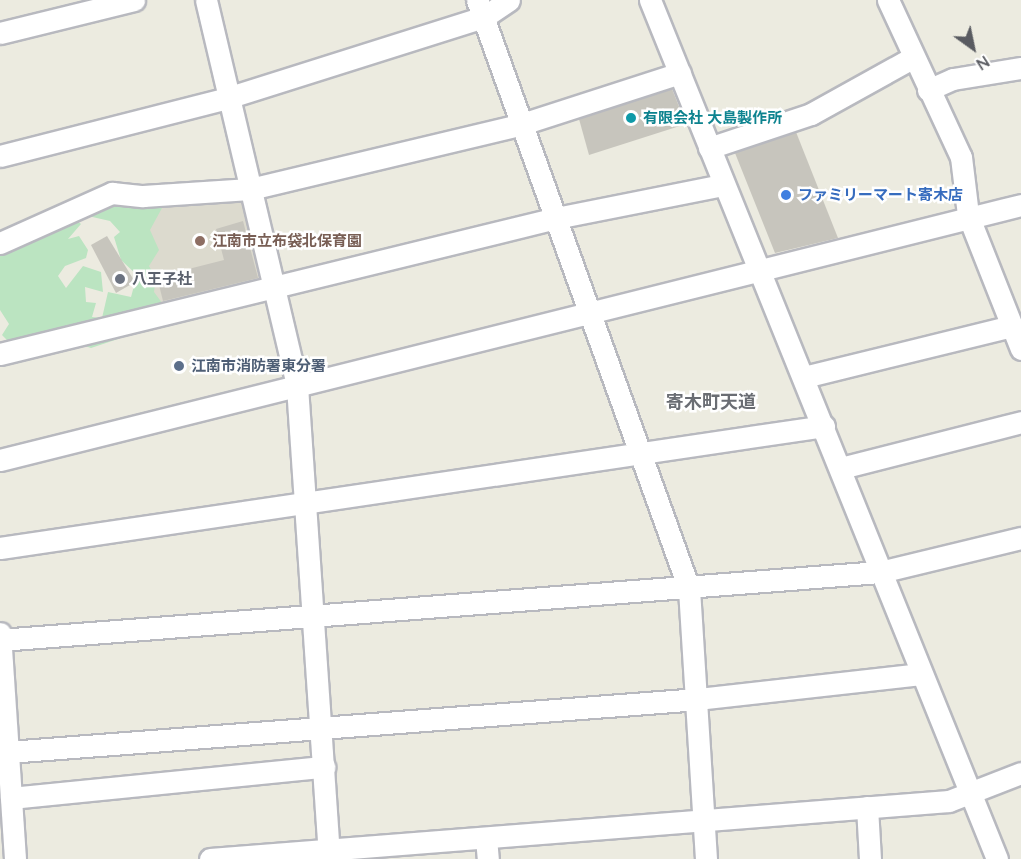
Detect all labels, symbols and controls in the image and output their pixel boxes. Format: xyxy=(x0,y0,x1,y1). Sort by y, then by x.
north arrow xyxy=(943,18,1003,78)
text: N xyxy=(972,52,993,75)
place label: 有限会社 大島製作所 xyxy=(643,109,782,127)
marker: 有限会社 大島製作所 xyxy=(624,111,638,125)
place label: ファミリーマート寄木店 xyxy=(798,186,963,204)
marker: ファミリーマート寄木店 xyxy=(779,188,793,202)
place label: 江南市立布袋北保育園 xyxy=(212,232,362,250)
marker: 江南市立布袋北保育園 xyxy=(193,234,207,248)
place label: 八王子社 xyxy=(132,270,192,288)
marker: 八王子社 xyxy=(113,272,127,286)
place label: 江南市消防署東分署 xyxy=(191,357,326,375)
marker: 江南市消防署東分署 xyxy=(172,359,186,373)
district label: 寄木町天道 xyxy=(666,391,756,413)

